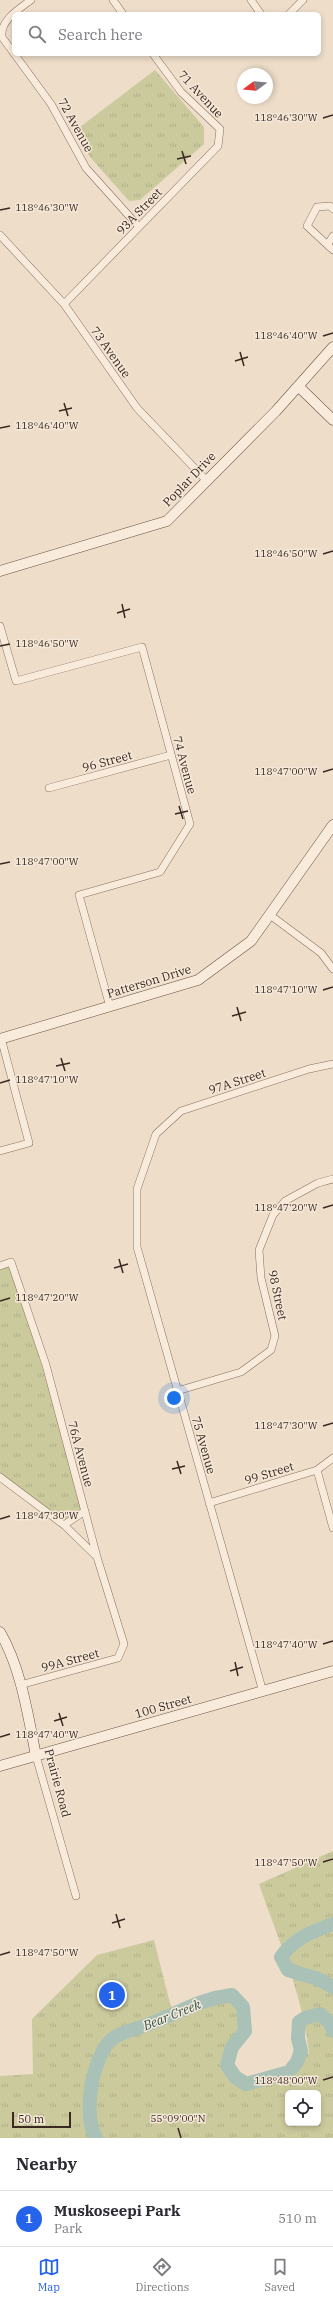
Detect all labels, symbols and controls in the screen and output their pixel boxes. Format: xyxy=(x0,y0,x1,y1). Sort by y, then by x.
search box xyxy=(12,12,321,56)
icon: search xyxy=(26,23,48,45)
text: Search here xyxy=(58,25,143,44)
street label: 71 Avenue xyxy=(175,67,227,121)
north arrow xyxy=(237,68,273,104)
street label: 72 Avenue xyxy=(55,95,97,155)
text: 118°46'30"W xyxy=(254,111,318,124)
street label: 93A Street xyxy=(113,185,165,237)
text: 118°46'30"W xyxy=(15,201,79,214)
street label: 73 Avenue xyxy=(88,323,134,381)
text: 118°46'40"W xyxy=(254,329,318,342)
text: 118°46'40"W xyxy=(15,419,79,432)
street label: Poplar Drive xyxy=(159,449,219,509)
text: 118°46'50"W xyxy=(254,547,318,560)
text: 118°46'50"W xyxy=(15,637,79,650)
street label: 74 Avenue xyxy=(170,734,200,796)
street label: 96 Street xyxy=(80,747,134,775)
text: 118°47'00"W xyxy=(254,765,318,778)
text: 118°47'00"W xyxy=(15,855,79,868)
street label: Patterson Drive xyxy=(105,961,193,1001)
text: 118°47'10"W xyxy=(254,983,318,996)
street label: 97A Street xyxy=(207,1065,267,1097)
text: 118°47'10"W xyxy=(15,1073,79,1086)
text: 118°47'20"W xyxy=(254,1201,318,1214)
street label: 98 Street xyxy=(265,1269,291,1321)
text: 118°47'20"W xyxy=(15,1291,79,1304)
your location xyxy=(164,1388,184,1408)
street label: 75 Avenue xyxy=(189,1414,219,1476)
street label: 76A Avenue xyxy=(65,1419,97,1489)
text: 118°47'30"W xyxy=(254,1419,318,1432)
street label: 99 Street xyxy=(242,1458,296,1488)
text: 118°47'30"W xyxy=(15,1509,79,1522)
text: 118°47'40"W xyxy=(254,1638,318,1651)
street label: 99A Street xyxy=(40,1645,100,1675)
street label: 100 Street xyxy=(133,1691,193,1721)
text: 118°47'40"W xyxy=(15,1728,79,1741)
street label: Prairie Road xyxy=(42,1747,74,1819)
text: 118°47'50"W xyxy=(254,1856,318,1869)
text: 118°47'50"W xyxy=(15,1946,79,1959)
pin: 1 xyxy=(99,1980,125,2010)
water label: Bear Creek xyxy=(140,1996,204,2035)
text: 118°48'00"W xyxy=(254,2074,318,2087)
map controls xyxy=(285,2090,321,2126)
button: locate xyxy=(285,2090,321,2126)
scale bar xyxy=(12,2110,71,2129)
text: 50 m xyxy=(18,2112,44,2126)
text: 55°09'00"N xyxy=(151,2112,206,2125)
text: Nearby xyxy=(16,2153,77,2175)
text: Muskoseepi Park xyxy=(54,2201,180,2220)
text: 1 xyxy=(25,2210,33,2227)
text: 510 m xyxy=(278,2210,317,2227)
text: Park xyxy=(54,2220,82,2237)
tab: Map xyxy=(38,2256,60,2294)
tab: Directions xyxy=(135,2256,189,2294)
tab: Saved xyxy=(264,2256,295,2294)

